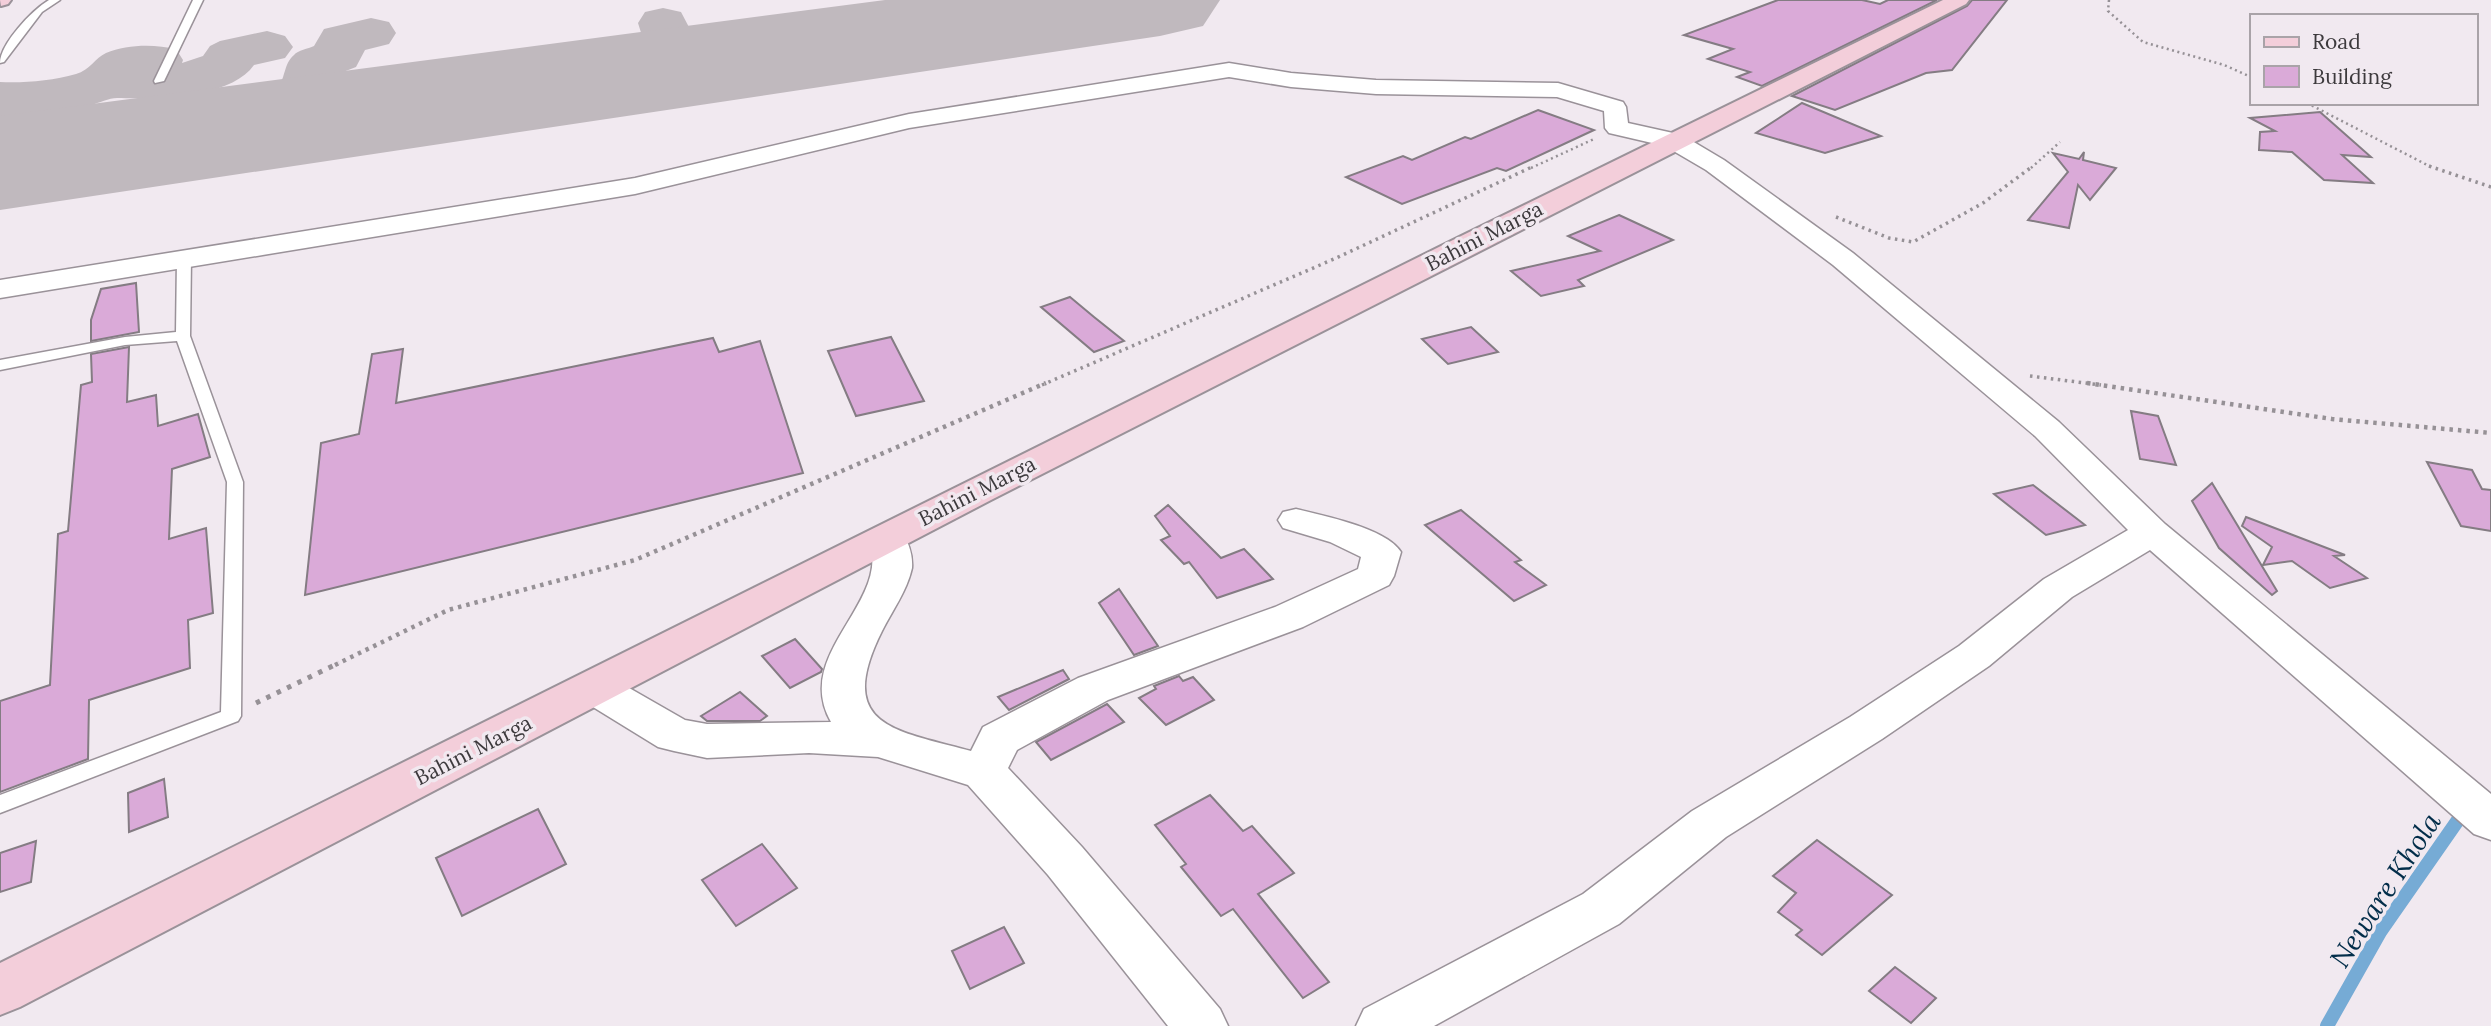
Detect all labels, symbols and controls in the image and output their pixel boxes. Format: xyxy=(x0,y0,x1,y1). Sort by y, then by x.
legend xyxy=(2250,14,2477,105)
text: Road xyxy=(2312,28,2361,55)
text: Building xyxy=(2312,63,2392,90)
street label: Bahini Marga xyxy=(1421,195,1547,277)
street label: Bahini Marga xyxy=(914,450,1040,532)
street label: Bahini Marga xyxy=(410,709,536,791)
water label: Neware Khola xyxy=(2322,805,2449,974)

